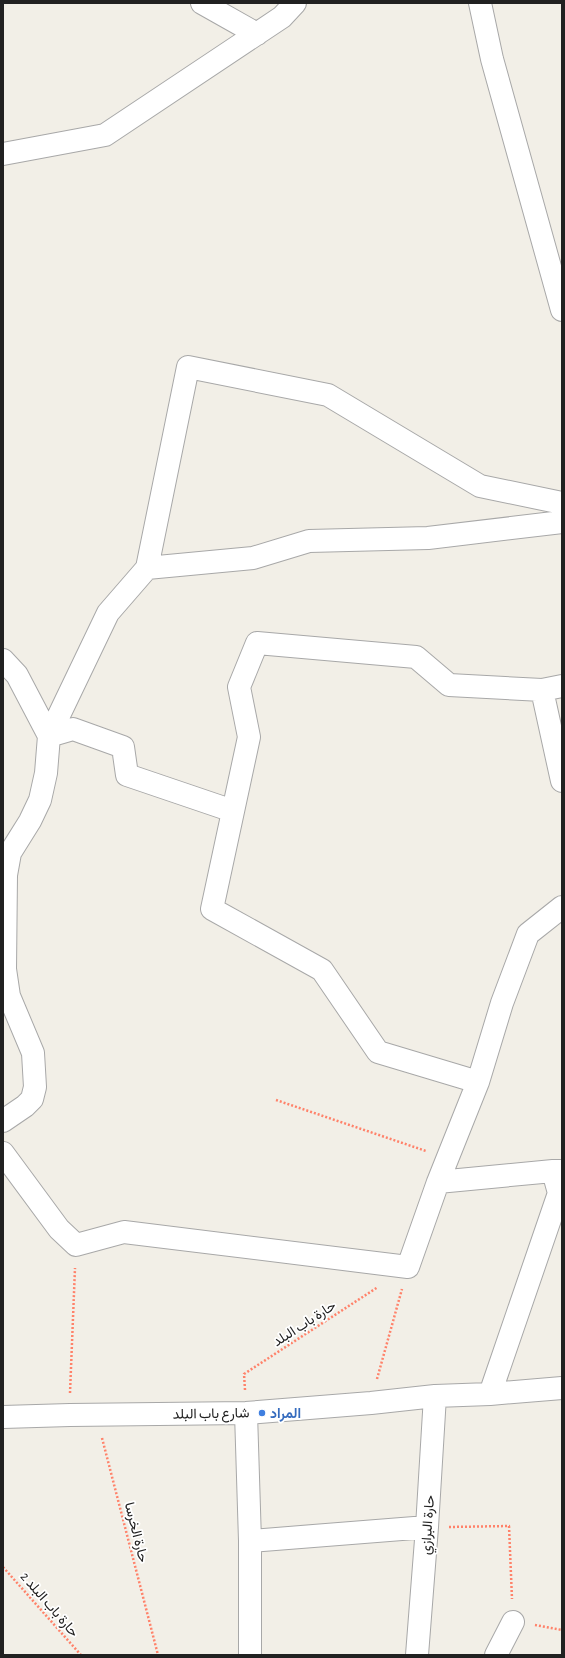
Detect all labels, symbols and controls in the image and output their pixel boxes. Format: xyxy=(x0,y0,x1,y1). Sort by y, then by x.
street label: حارة باب البلد xyxy=(271,1298,339,1350)
street label: شارع باب البلد xyxy=(172,1406,250,1425)
place label: المراد xyxy=(270,1407,301,1422)
marker: المراد xyxy=(257,1408,267,1418)
street label: حارة البرازي xyxy=(419,1495,441,1556)
street label: حارة الخرسا xyxy=(121,1501,150,1564)
street label: حارة باب البلد 2 xyxy=(17,1570,81,1640)

